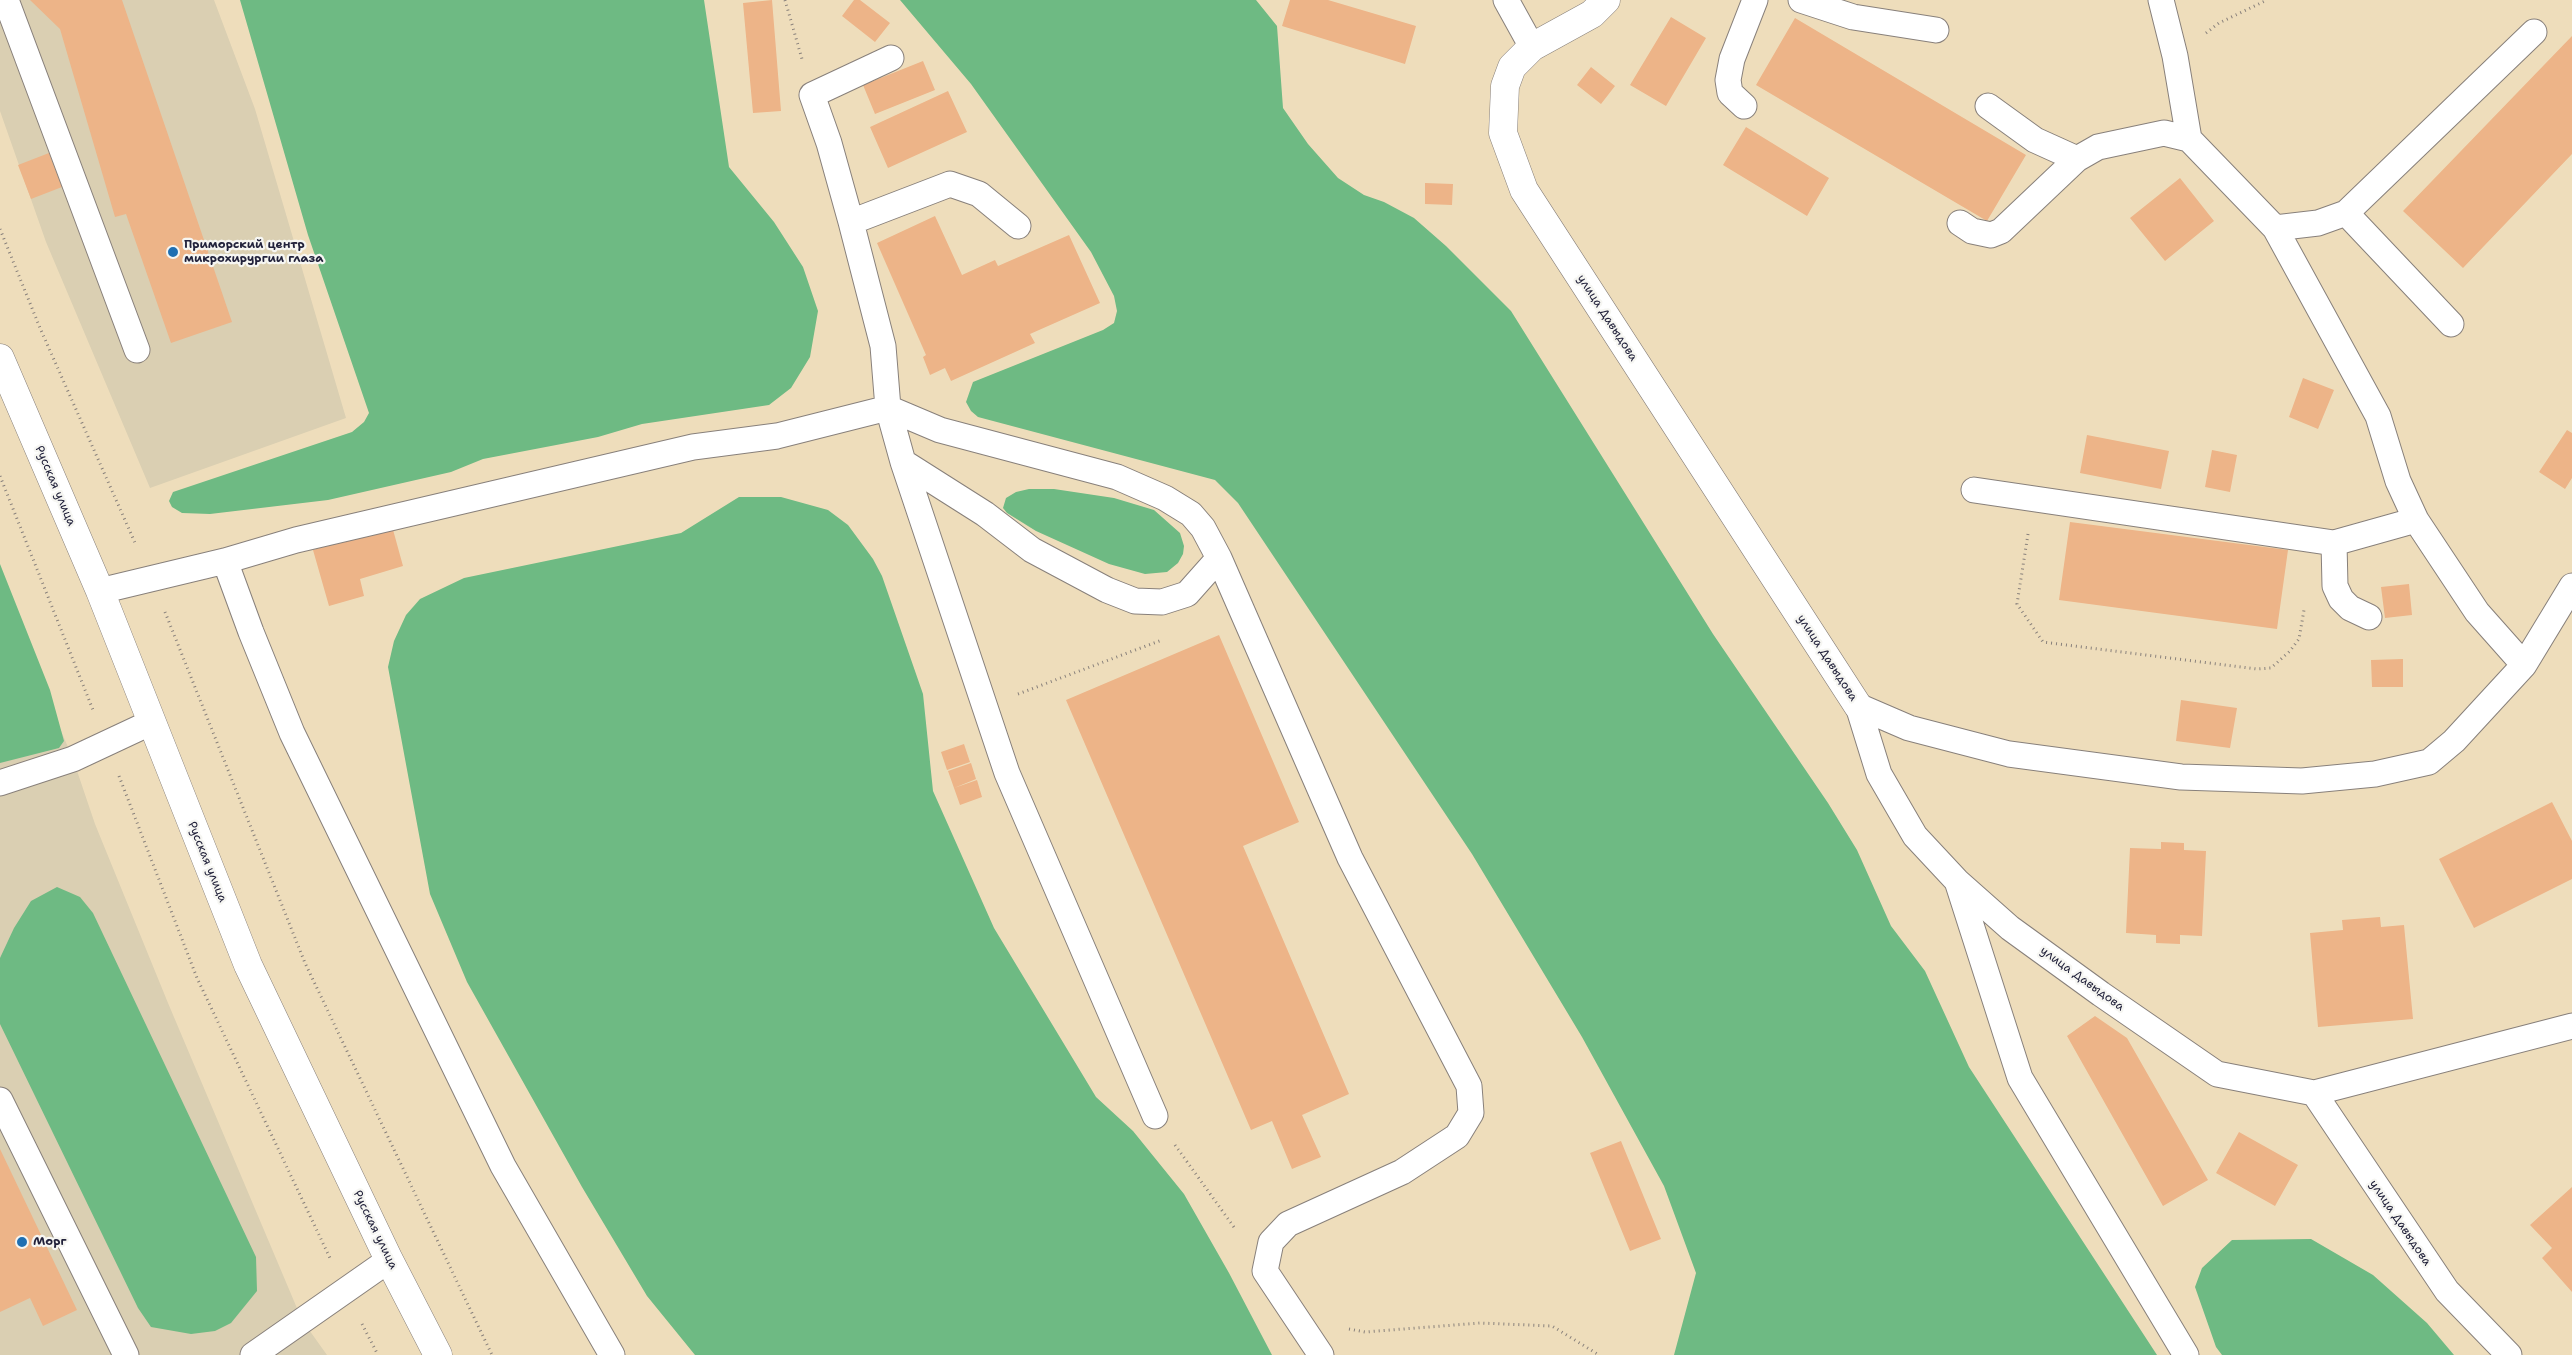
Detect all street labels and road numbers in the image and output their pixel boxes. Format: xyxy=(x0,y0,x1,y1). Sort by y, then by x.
street label: улица Давыдова xyxy=(1574,272,1640,364)
street label: Русская улица xyxy=(32,444,78,528)
street label: улица Давыдова xyxy=(1794,612,1860,704)
street label: Русская улица xyxy=(184,820,230,904)
street label: улица Давыдова xyxy=(2037,944,2127,1014)
street label: улица Давыдова xyxy=(2366,1177,2434,1269)
street label: Русская улица xyxy=(350,1188,400,1272)

